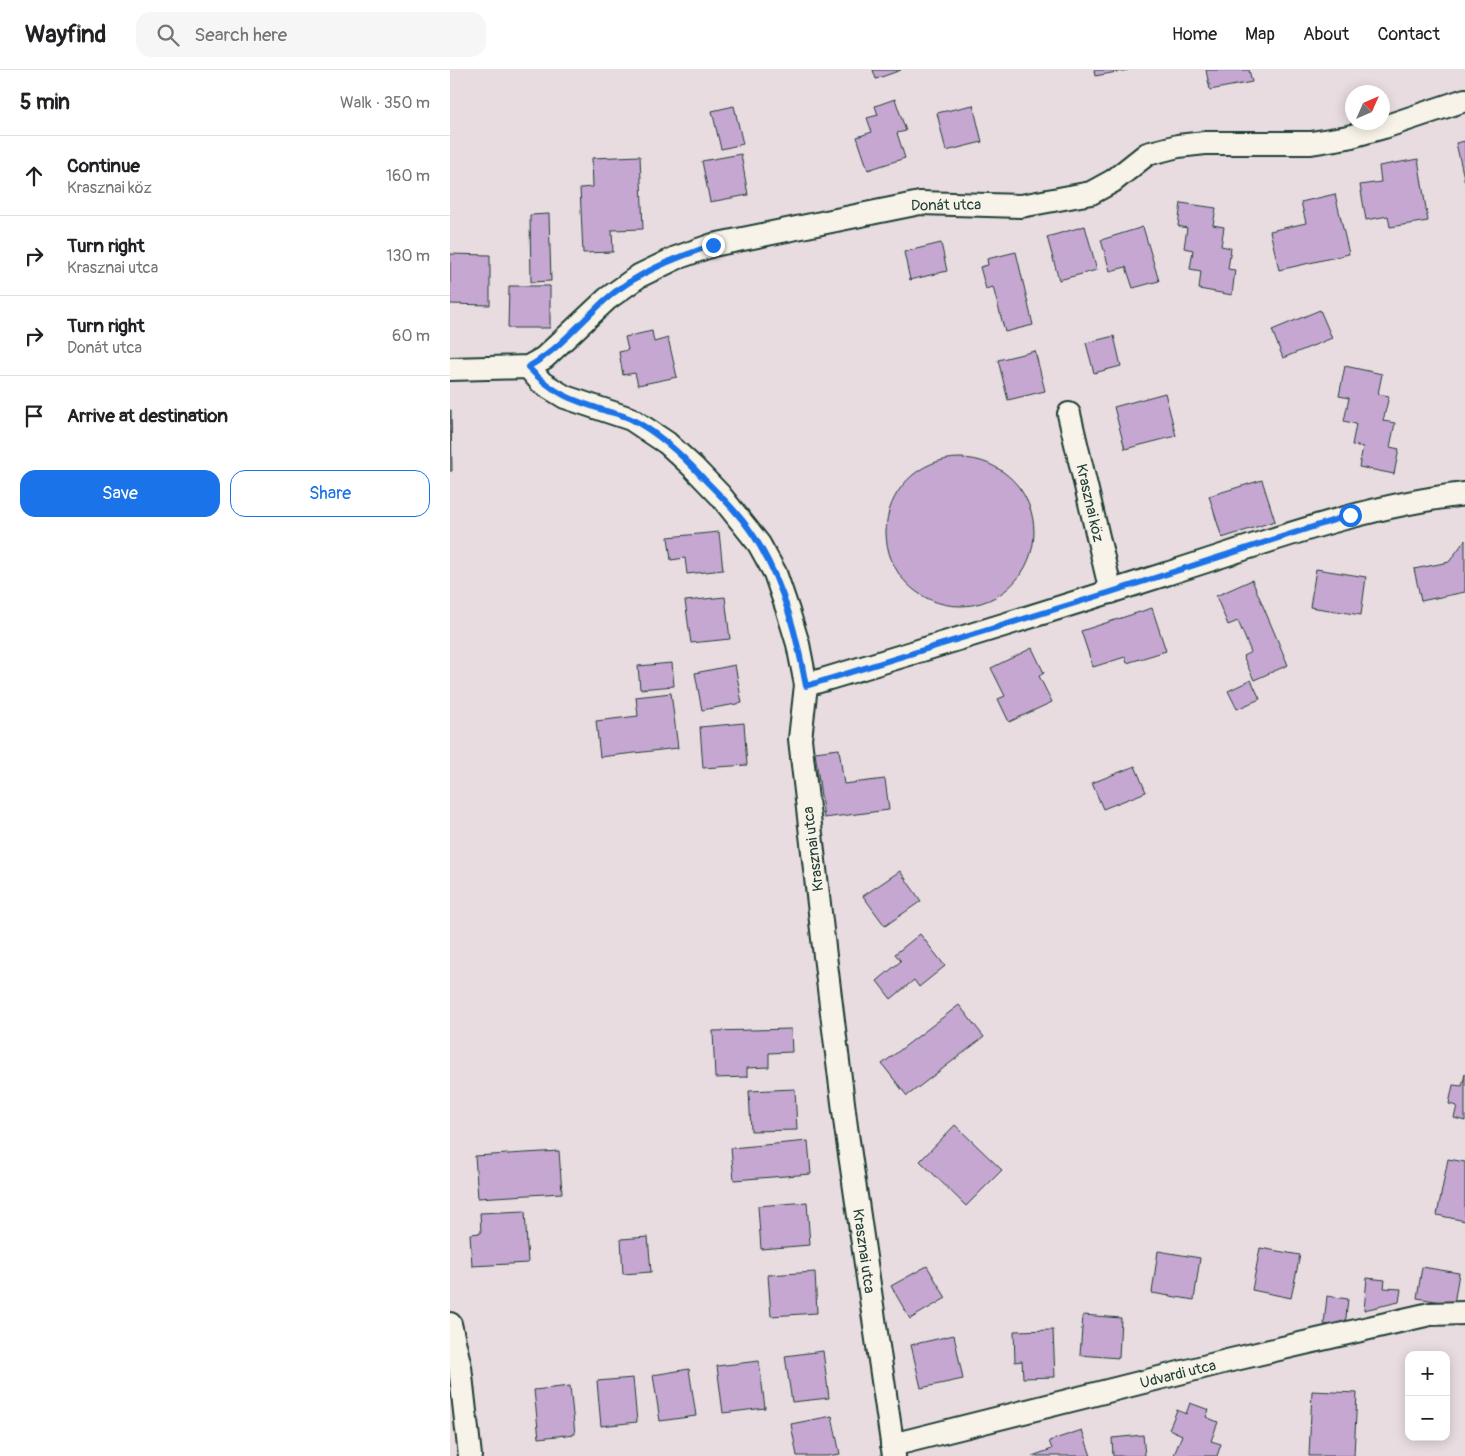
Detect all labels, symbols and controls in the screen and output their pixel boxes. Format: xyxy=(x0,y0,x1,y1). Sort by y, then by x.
search box xyxy=(136,12,486,57)
text: Wayfind xyxy=(25,20,106,49)
icon: search xyxy=(154,21,182,49)
text: Search here xyxy=(194,23,287,47)
text: Home xyxy=(1172,23,1217,46)
text: Map xyxy=(1245,23,1275,46)
text: About xyxy=(1303,23,1349,46)
text: Contact xyxy=(1377,23,1440,46)
north arrow xyxy=(1345,85,1390,130)
text: 5 min xyxy=(20,89,70,116)
text: Walk · 350 m xyxy=(340,93,430,113)
text: Continue xyxy=(67,154,140,178)
icon: ahead xyxy=(20,162,48,190)
text: 160 m xyxy=(386,166,430,186)
text: Krasznai köz xyxy=(67,178,152,198)
street label: Donát utca xyxy=(911,195,981,216)
text: Turn right xyxy=(67,234,145,258)
route end xyxy=(702,234,725,257)
icon: right xyxy=(20,242,48,270)
text: 130 m xyxy=(386,246,430,266)
text: Krasznai utca xyxy=(67,258,158,278)
text: Turn right xyxy=(67,314,145,338)
icon: right xyxy=(20,322,48,350)
text: 60 m xyxy=(392,326,430,346)
text: Donát utca xyxy=(67,338,142,358)
icon: arrive xyxy=(20,402,48,430)
text: Arrive at destination xyxy=(67,404,228,428)
street label: Krasznai köz xyxy=(1071,462,1108,544)
button: Save xyxy=(20,470,220,517)
button: Share xyxy=(230,470,430,517)
route start xyxy=(1339,504,1362,527)
street label: Krasznai utca xyxy=(799,805,828,893)
street label: Krasznai utca xyxy=(848,1207,879,1295)
map controls xyxy=(1405,1351,1450,1441)
button: + xyxy=(1405,1351,1450,1396)
street label: Udvardi utca xyxy=(1138,1356,1218,1393)
button: − xyxy=(1405,1396,1450,1441)

